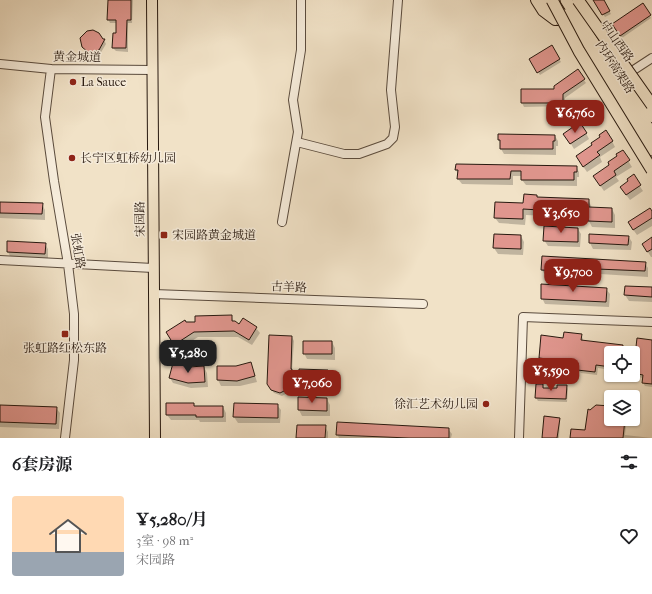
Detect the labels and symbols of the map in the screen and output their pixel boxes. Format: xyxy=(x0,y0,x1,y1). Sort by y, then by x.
street label: 中山西路 xyxy=(597,17,637,65)
street label: 内环高架路 xyxy=(593,38,637,96)
street label: 黄金城道 xyxy=(53,50,101,64)
place label: La Sauce xyxy=(81,75,126,89)
marker: La Sauce xyxy=(68,77,78,87)
pin: ¥6,760 xyxy=(542,100,608,134)
place label: 长宁区虹桥幼儿园 xyxy=(80,151,176,165)
marker: 长宁区虹桥幼儿园 xyxy=(67,153,77,163)
pin: ¥3,650 xyxy=(528,200,594,234)
street label: 宋园路 xyxy=(133,201,147,237)
place label: 宋园路黄金城道 xyxy=(172,228,256,242)
marker: 宋园路黄金城道 xyxy=(159,230,169,240)
street label: 张虹路 xyxy=(68,232,88,270)
pin: ¥9,700 xyxy=(540,259,606,293)
street label: 古羊路 xyxy=(271,279,307,295)
marker: 张虹路红松东路 xyxy=(60,329,70,339)
pin: ¥5,280 xyxy=(155,340,221,374)
place label: 张虹路红松东路 xyxy=(23,341,107,355)
pin: ¥5,590 xyxy=(518,358,584,392)
pin: ¥7,060 xyxy=(279,370,345,404)
place label: 徐汇艺术幼儿园 xyxy=(394,397,478,411)
marker: 徐汇艺术幼儿园 xyxy=(481,399,491,409)

